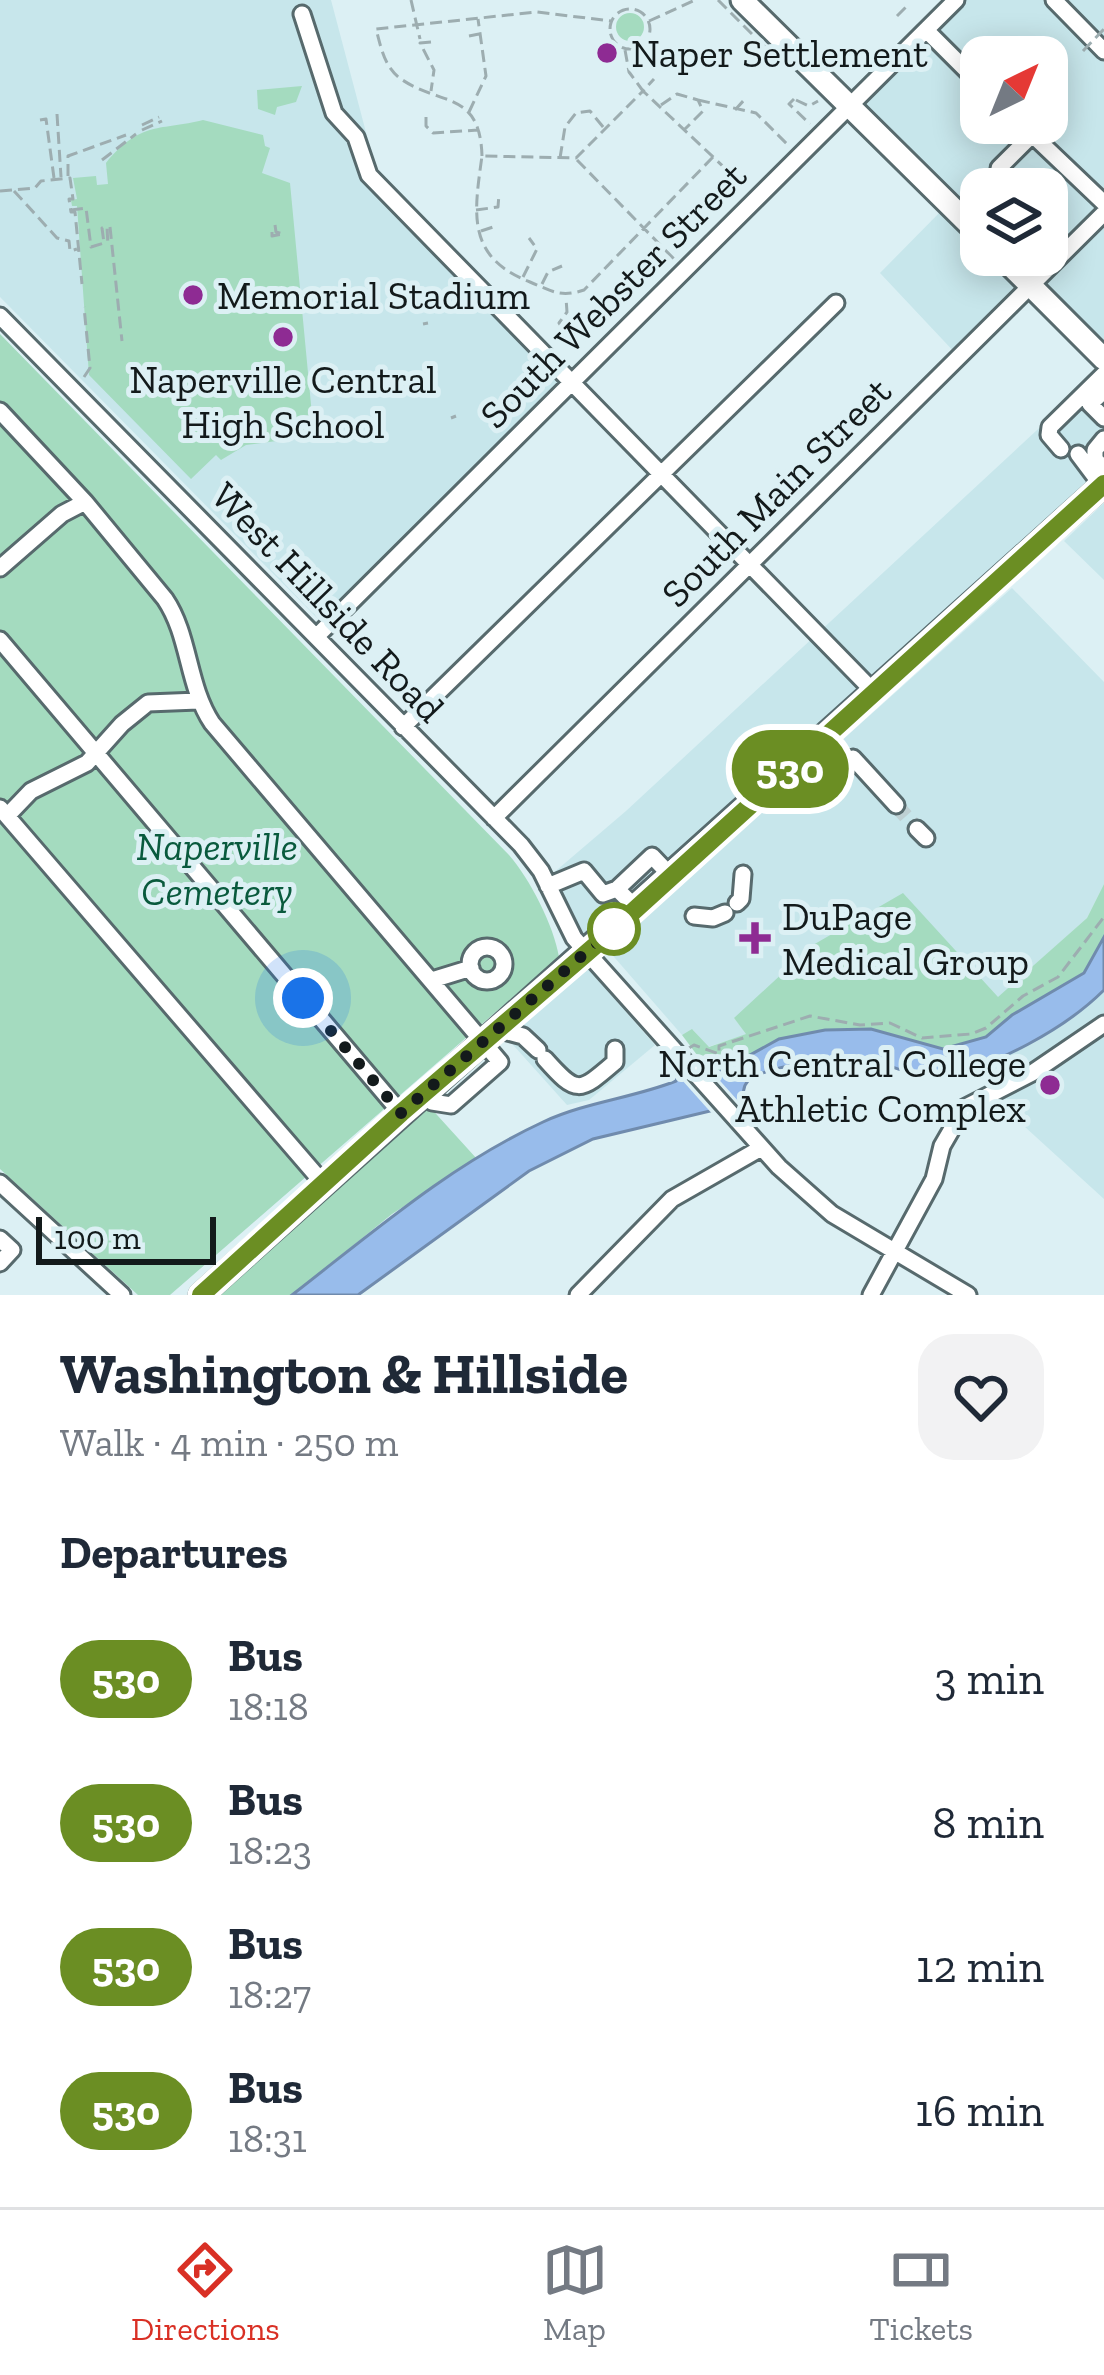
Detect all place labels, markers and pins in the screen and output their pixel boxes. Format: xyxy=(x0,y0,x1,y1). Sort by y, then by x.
place label: Naper Settlement xyxy=(631,30,928,77)
marker: Naper Settlement xyxy=(594,40,620,66)
place label: Memorial Stadium xyxy=(217,272,530,319)
marker: Memorial Stadium xyxy=(180,282,206,308)
marker: Naperville Central High School xyxy=(270,324,296,350)
place label: Naperville Central High School xyxy=(129,356,437,448)
place label: DuPage Medical Group xyxy=(782,893,1029,985)
unlabelled marker xyxy=(589,904,639,954)
marker: DuPage Medical Group xyxy=(739,922,771,954)
place label: North Central College Athletic Complex xyxy=(658,1040,1026,1132)
marker: North Central College Athletic Complex xyxy=(1037,1072,1063,1098)

